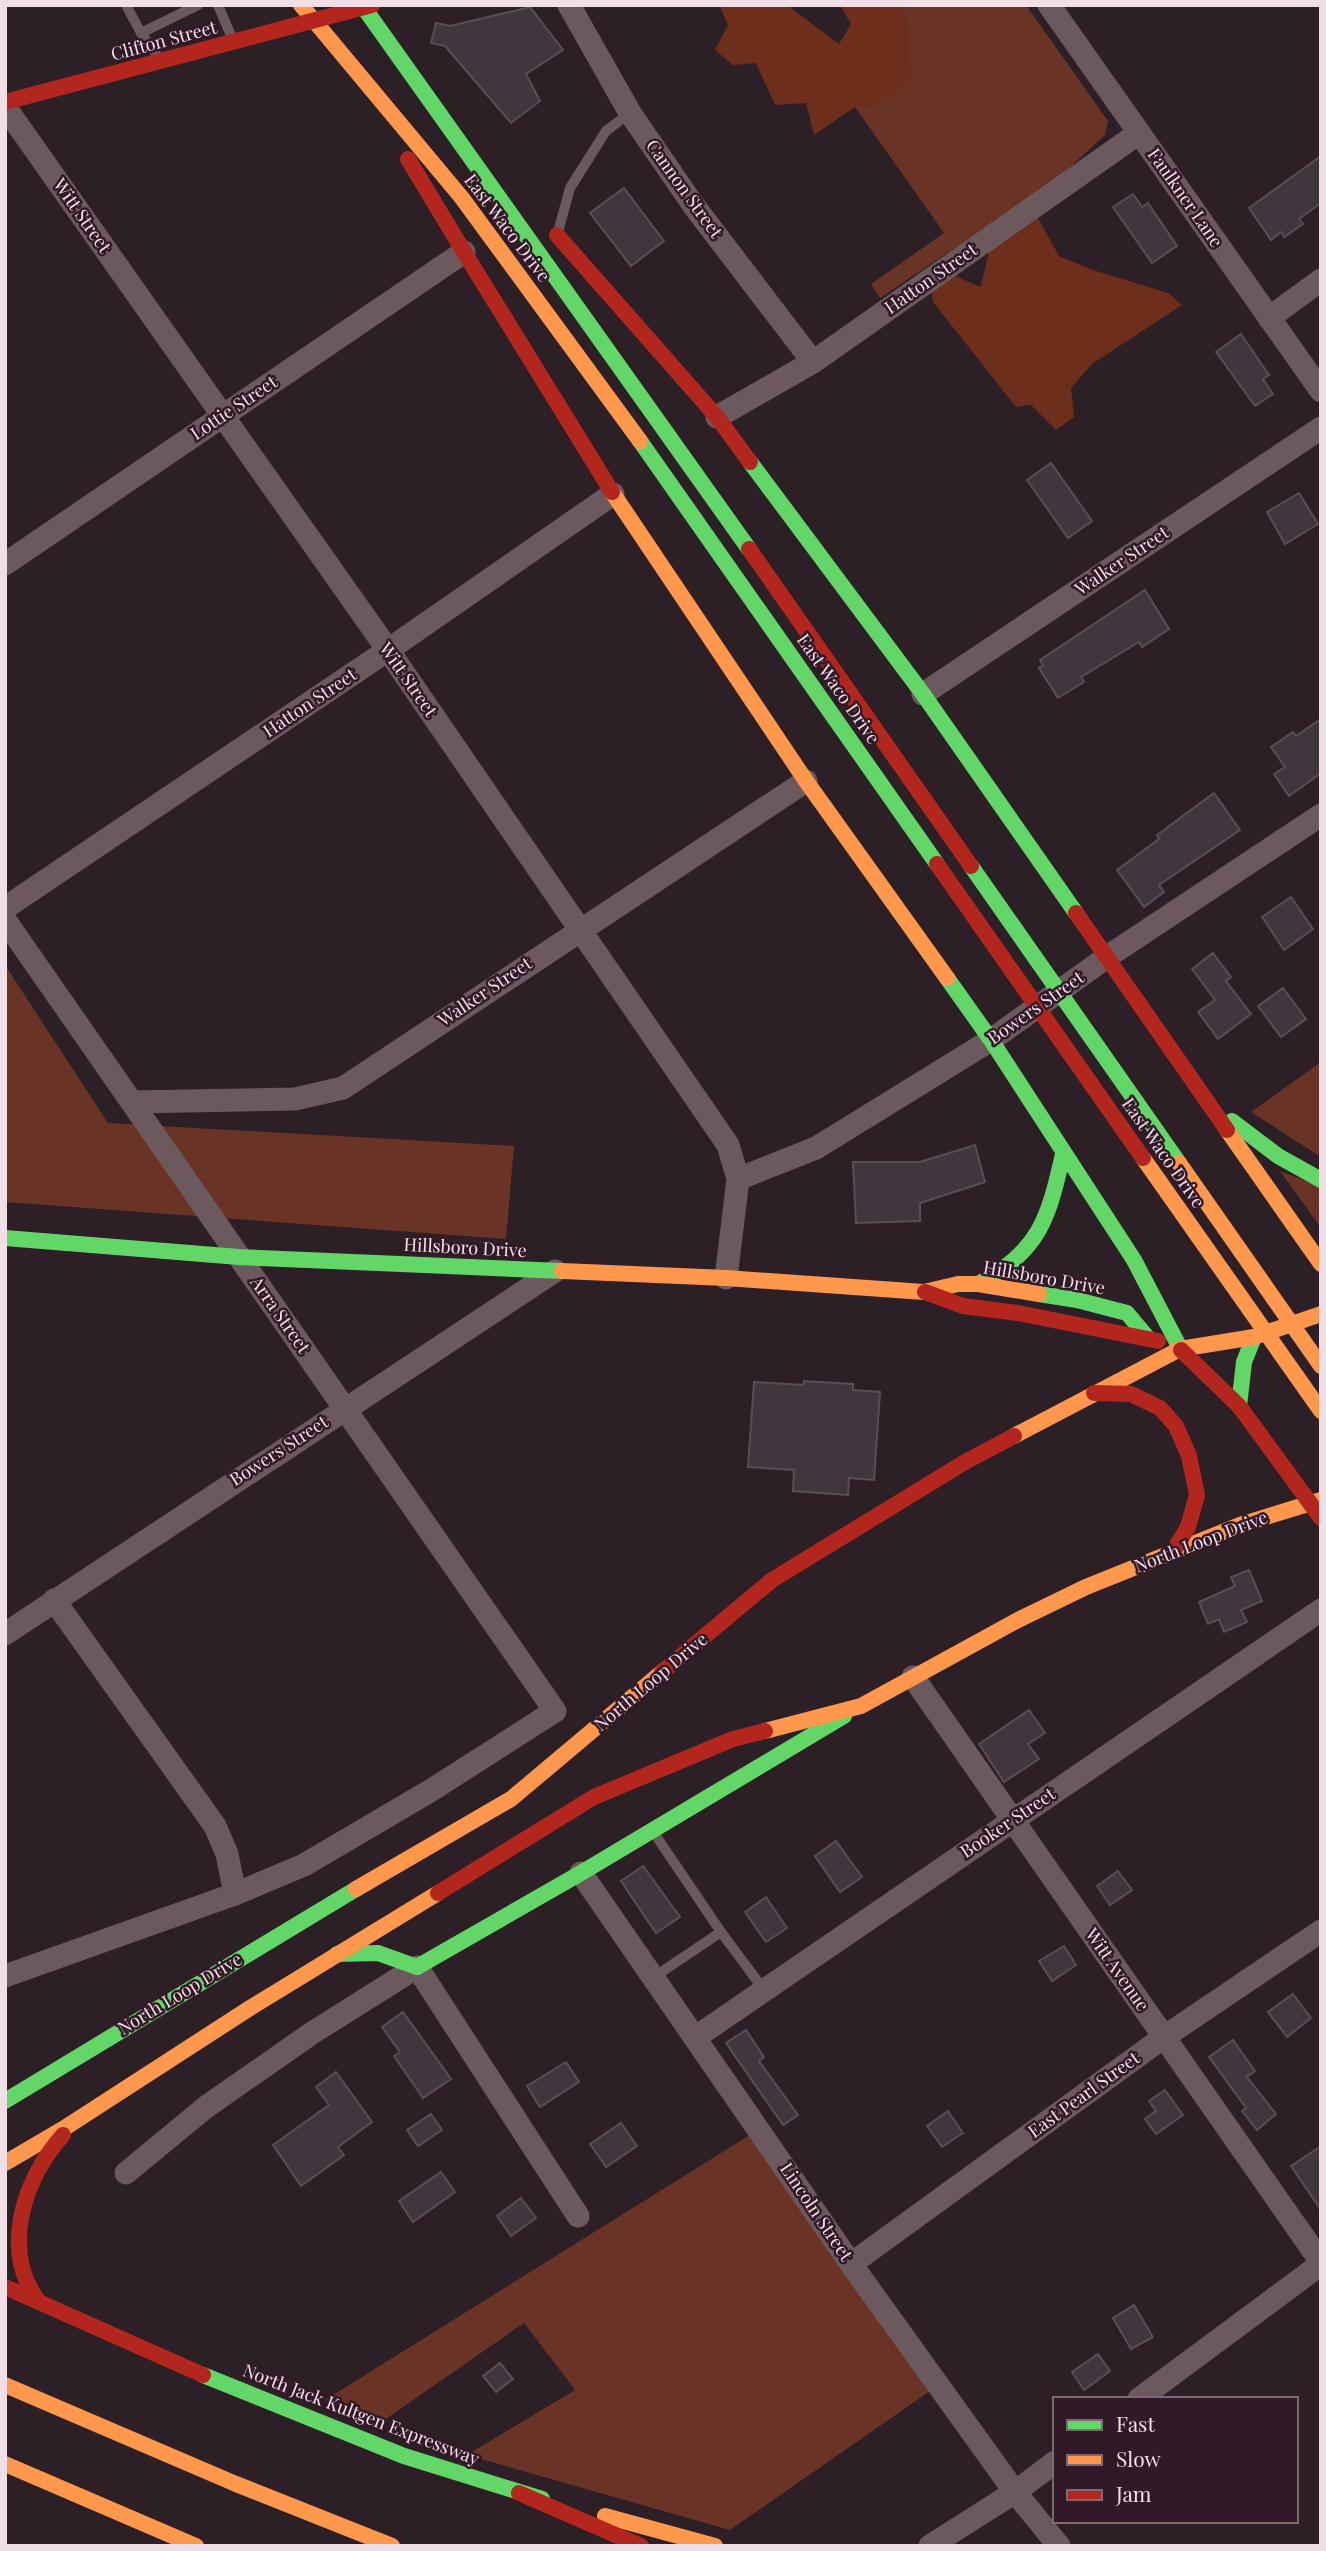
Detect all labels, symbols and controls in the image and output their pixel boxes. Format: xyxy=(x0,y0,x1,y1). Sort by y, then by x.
street label: Clifton Street xyxy=(108,14,220,66)
street label: Cannon Street xyxy=(641,134,729,243)
street label: Faulkner Lane xyxy=(1143,143,1229,252)
street label: East Waco Drive xyxy=(459,168,556,286)
street label: Witt Street xyxy=(48,173,118,258)
street label: Hatton Street xyxy=(879,237,982,319)
street label: Lottie Street xyxy=(185,369,282,445)
street label: Walker Street xyxy=(1069,520,1174,601)
street label: East Waco Drive xyxy=(792,629,886,748)
street label: Witt Street xyxy=(374,637,444,722)
street label: Hatton Street xyxy=(258,662,361,742)
street label: Walker Street xyxy=(432,951,537,1032)
street label: Bowers Street xyxy=(982,965,1089,1049)
street label: East Waco Drive xyxy=(1117,1093,1211,1212)
street label: Hillsboro Drive xyxy=(403,1232,527,1262)
street label: Hillsboro Drive xyxy=(981,1254,1107,1300)
street label: Arra Street xyxy=(245,1270,317,1358)
street label: Bowers Street xyxy=(225,1409,333,1491)
street label: North Loop Drive xyxy=(1131,1505,1271,1578)
street label: North Loop Drive xyxy=(589,1627,712,1736)
street label: Booker Street xyxy=(955,1781,1060,1863)
street label: Witt Avenue xyxy=(1080,1922,1155,2016)
street label: North Loop Drive xyxy=(113,1947,246,2040)
street label: East Pearl Street xyxy=(1023,2045,1145,2143)
street label: Lincoln Street xyxy=(775,2158,859,2266)
street label: North Jack Kultgen Expressway xyxy=(240,2358,483,2470)
legend xyxy=(1053,2397,1298,2523)
text: Fast xyxy=(1116,2409,1155,2437)
text: Slow xyxy=(1116,2444,1161,2472)
text: Jam xyxy=(1115,2479,1152,2507)

